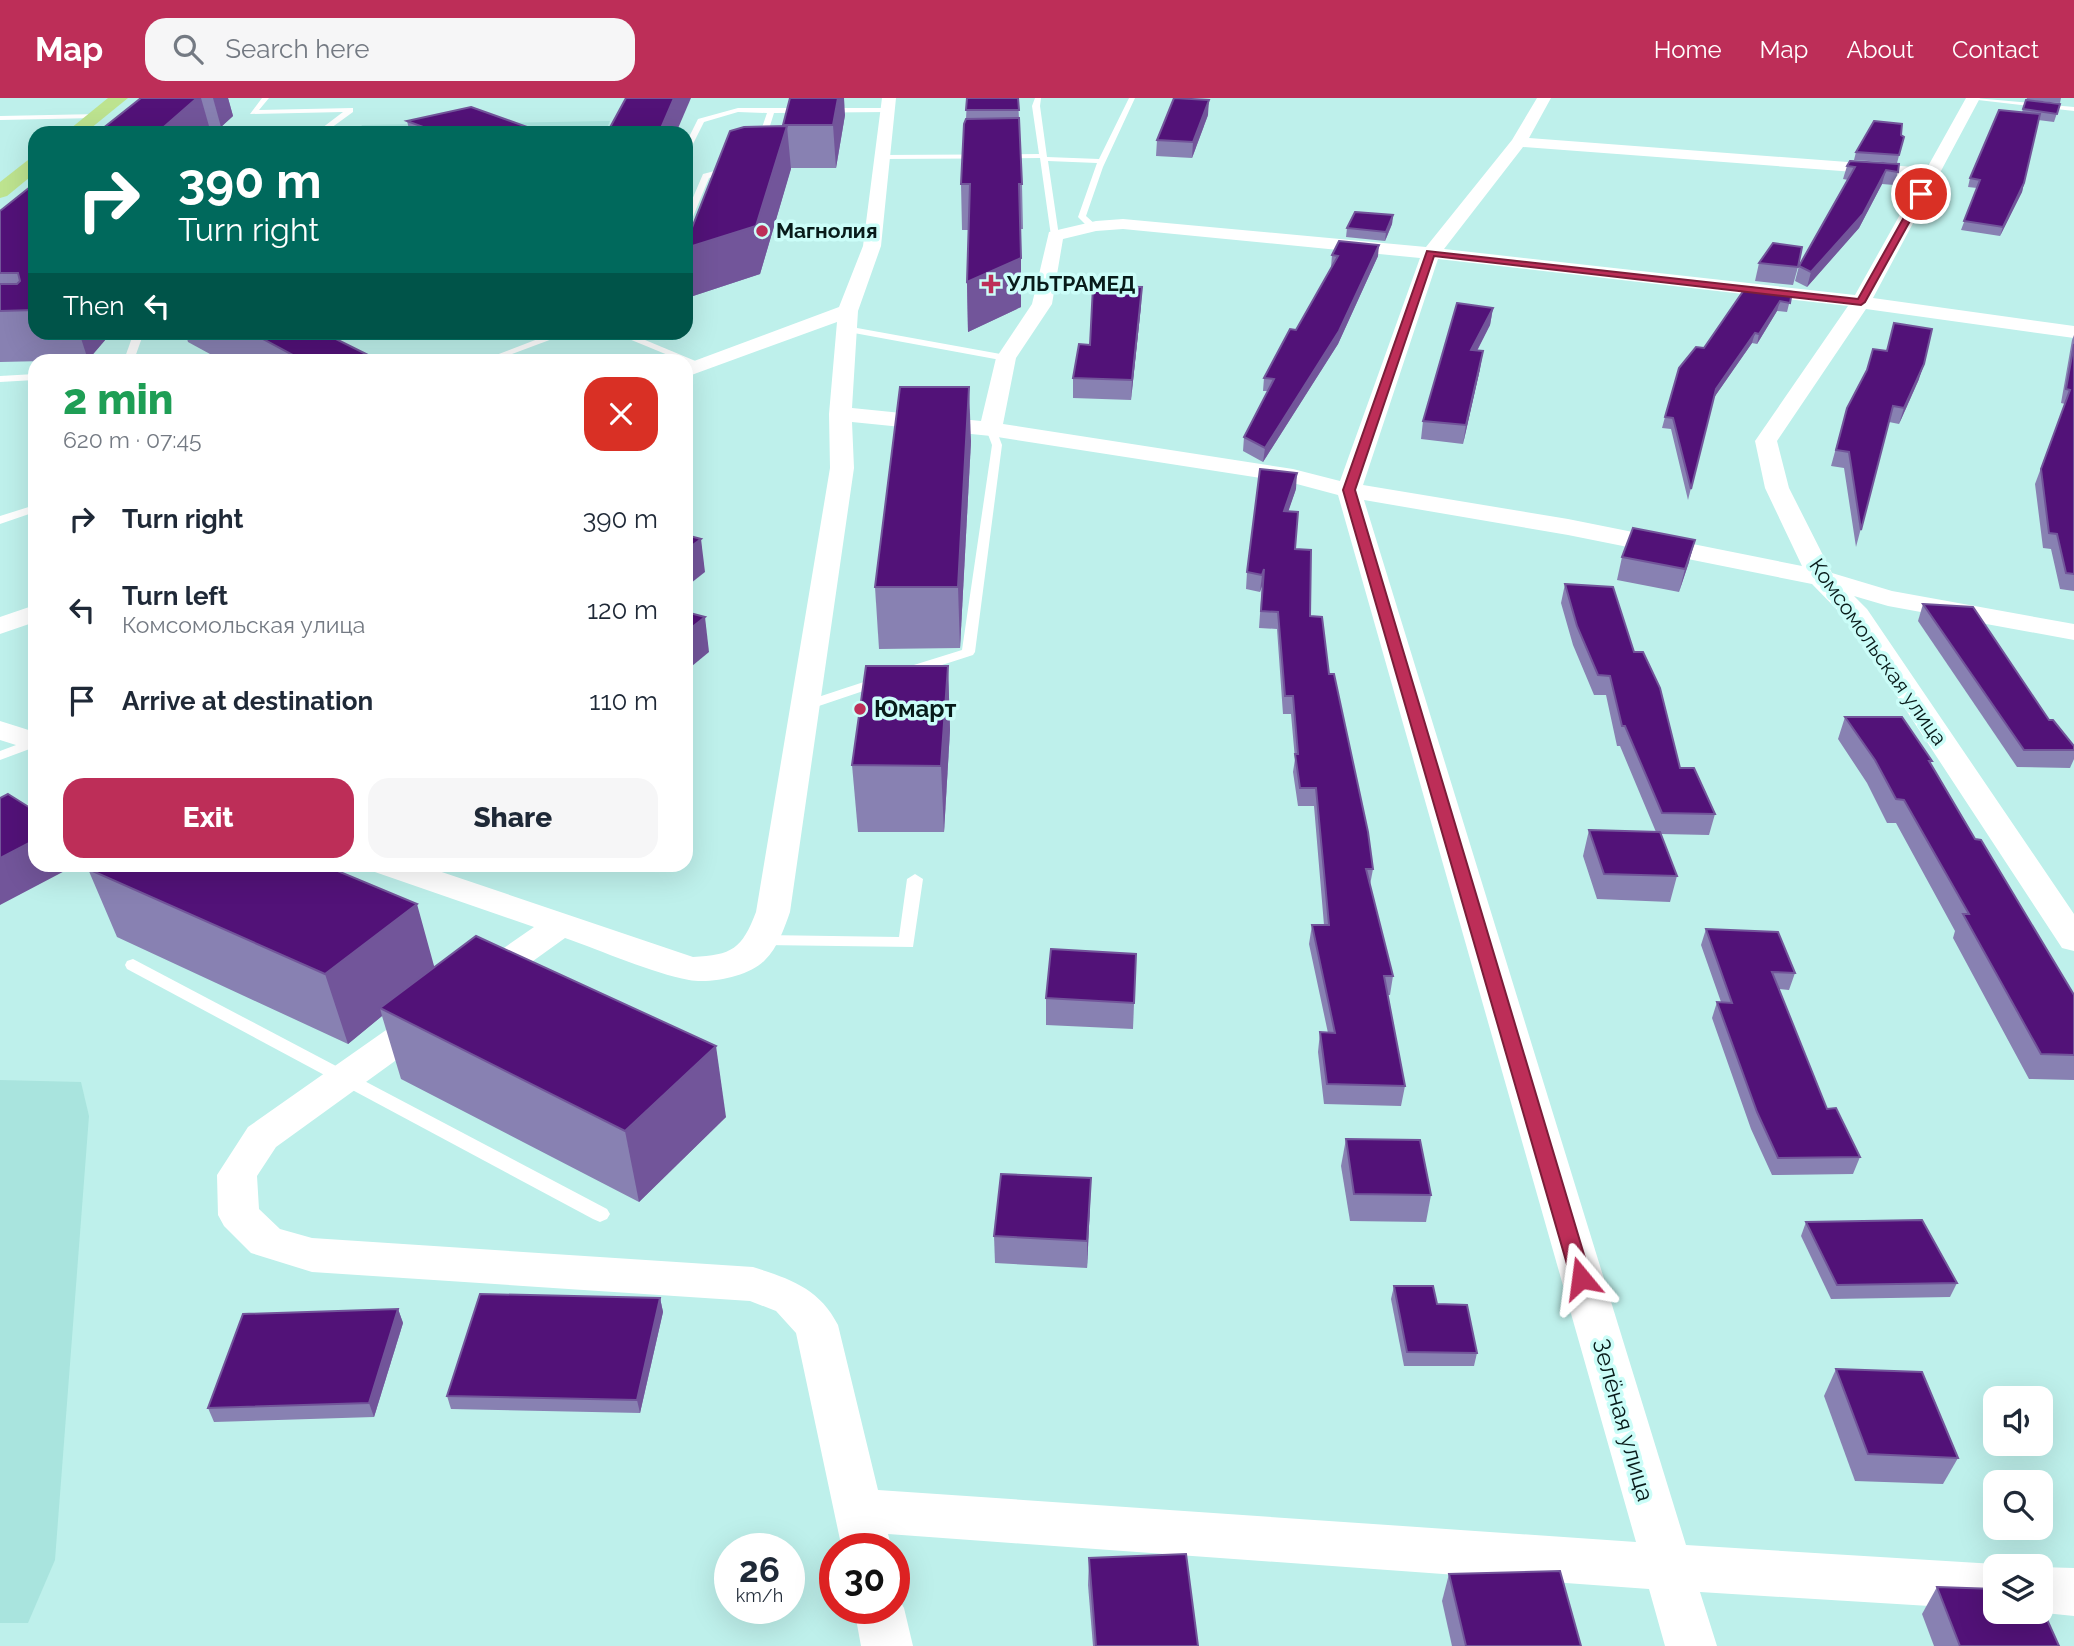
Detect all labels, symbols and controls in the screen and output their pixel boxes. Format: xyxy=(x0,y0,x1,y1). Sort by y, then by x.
search box xyxy=(145,18,635,81)
text: Map xyxy=(35,30,103,69)
icon: search xyxy=(169,30,207,68)
text: Search here xyxy=(225,34,370,64)
text: Home xyxy=(1654,35,1722,64)
text: Map xyxy=(1760,35,1808,64)
text: About xyxy=(1846,35,1914,64)
text: Contact xyxy=(1952,35,2039,64)
text: 390 m xyxy=(178,152,322,209)
icon: right xyxy=(63,154,154,245)
pin xyxy=(1891,164,1951,224)
icon: arrive xyxy=(1902,175,1940,213)
text: Turn right xyxy=(178,211,319,248)
place label: Магнолия xyxy=(776,218,878,243)
marker: Магнолия xyxy=(754,223,770,239)
place label: УЛЬТРАМЕД xyxy=(1006,271,1136,296)
marker: УЛЬТРАМЕД xyxy=(981,274,1001,294)
icon: left xyxy=(138,287,176,325)
text: Then xyxy=(63,291,124,321)
text: 2 min xyxy=(63,375,173,424)
button: close xyxy=(584,377,658,451)
text: 620 m · 07:45 xyxy=(63,426,202,453)
icon: right xyxy=(63,500,101,538)
text: Turn right xyxy=(122,504,243,534)
text: 390 m xyxy=(582,504,658,534)
street label: Комсомольская улица xyxy=(1804,554,1952,750)
text: Turn left xyxy=(122,581,228,611)
icon: left xyxy=(63,591,101,629)
text: 120 m xyxy=(587,595,658,625)
text: Комсомольская улица xyxy=(122,611,365,638)
icon: arrive xyxy=(63,682,101,720)
text: Arrive at destination xyxy=(122,686,373,716)
text: 110 m xyxy=(589,686,658,716)
place label: Юмарт xyxy=(874,694,957,723)
marker: Юмарт xyxy=(852,701,868,717)
button: Exit xyxy=(63,778,354,858)
button: Share xyxy=(368,778,658,858)
position arrow xyxy=(1544,1241,1618,1315)
street label: Зелёная улица xyxy=(1586,1335,1661,1504)
map controls xyxy=(1983,1386,2053,1624)
button: sound xyxy=(1983,1386,2053,1456)
button: search xyxy=(1983,1470,2053,1540)
speed limit sign: 30 xyxy=(819,1533,910,1624)
text: 26 xyxy=(739,1549,780,1590)
button: layers xyxy=(1983,1554,2053,1624)
text: km/h xyxy=(736,1585,783,1606)

